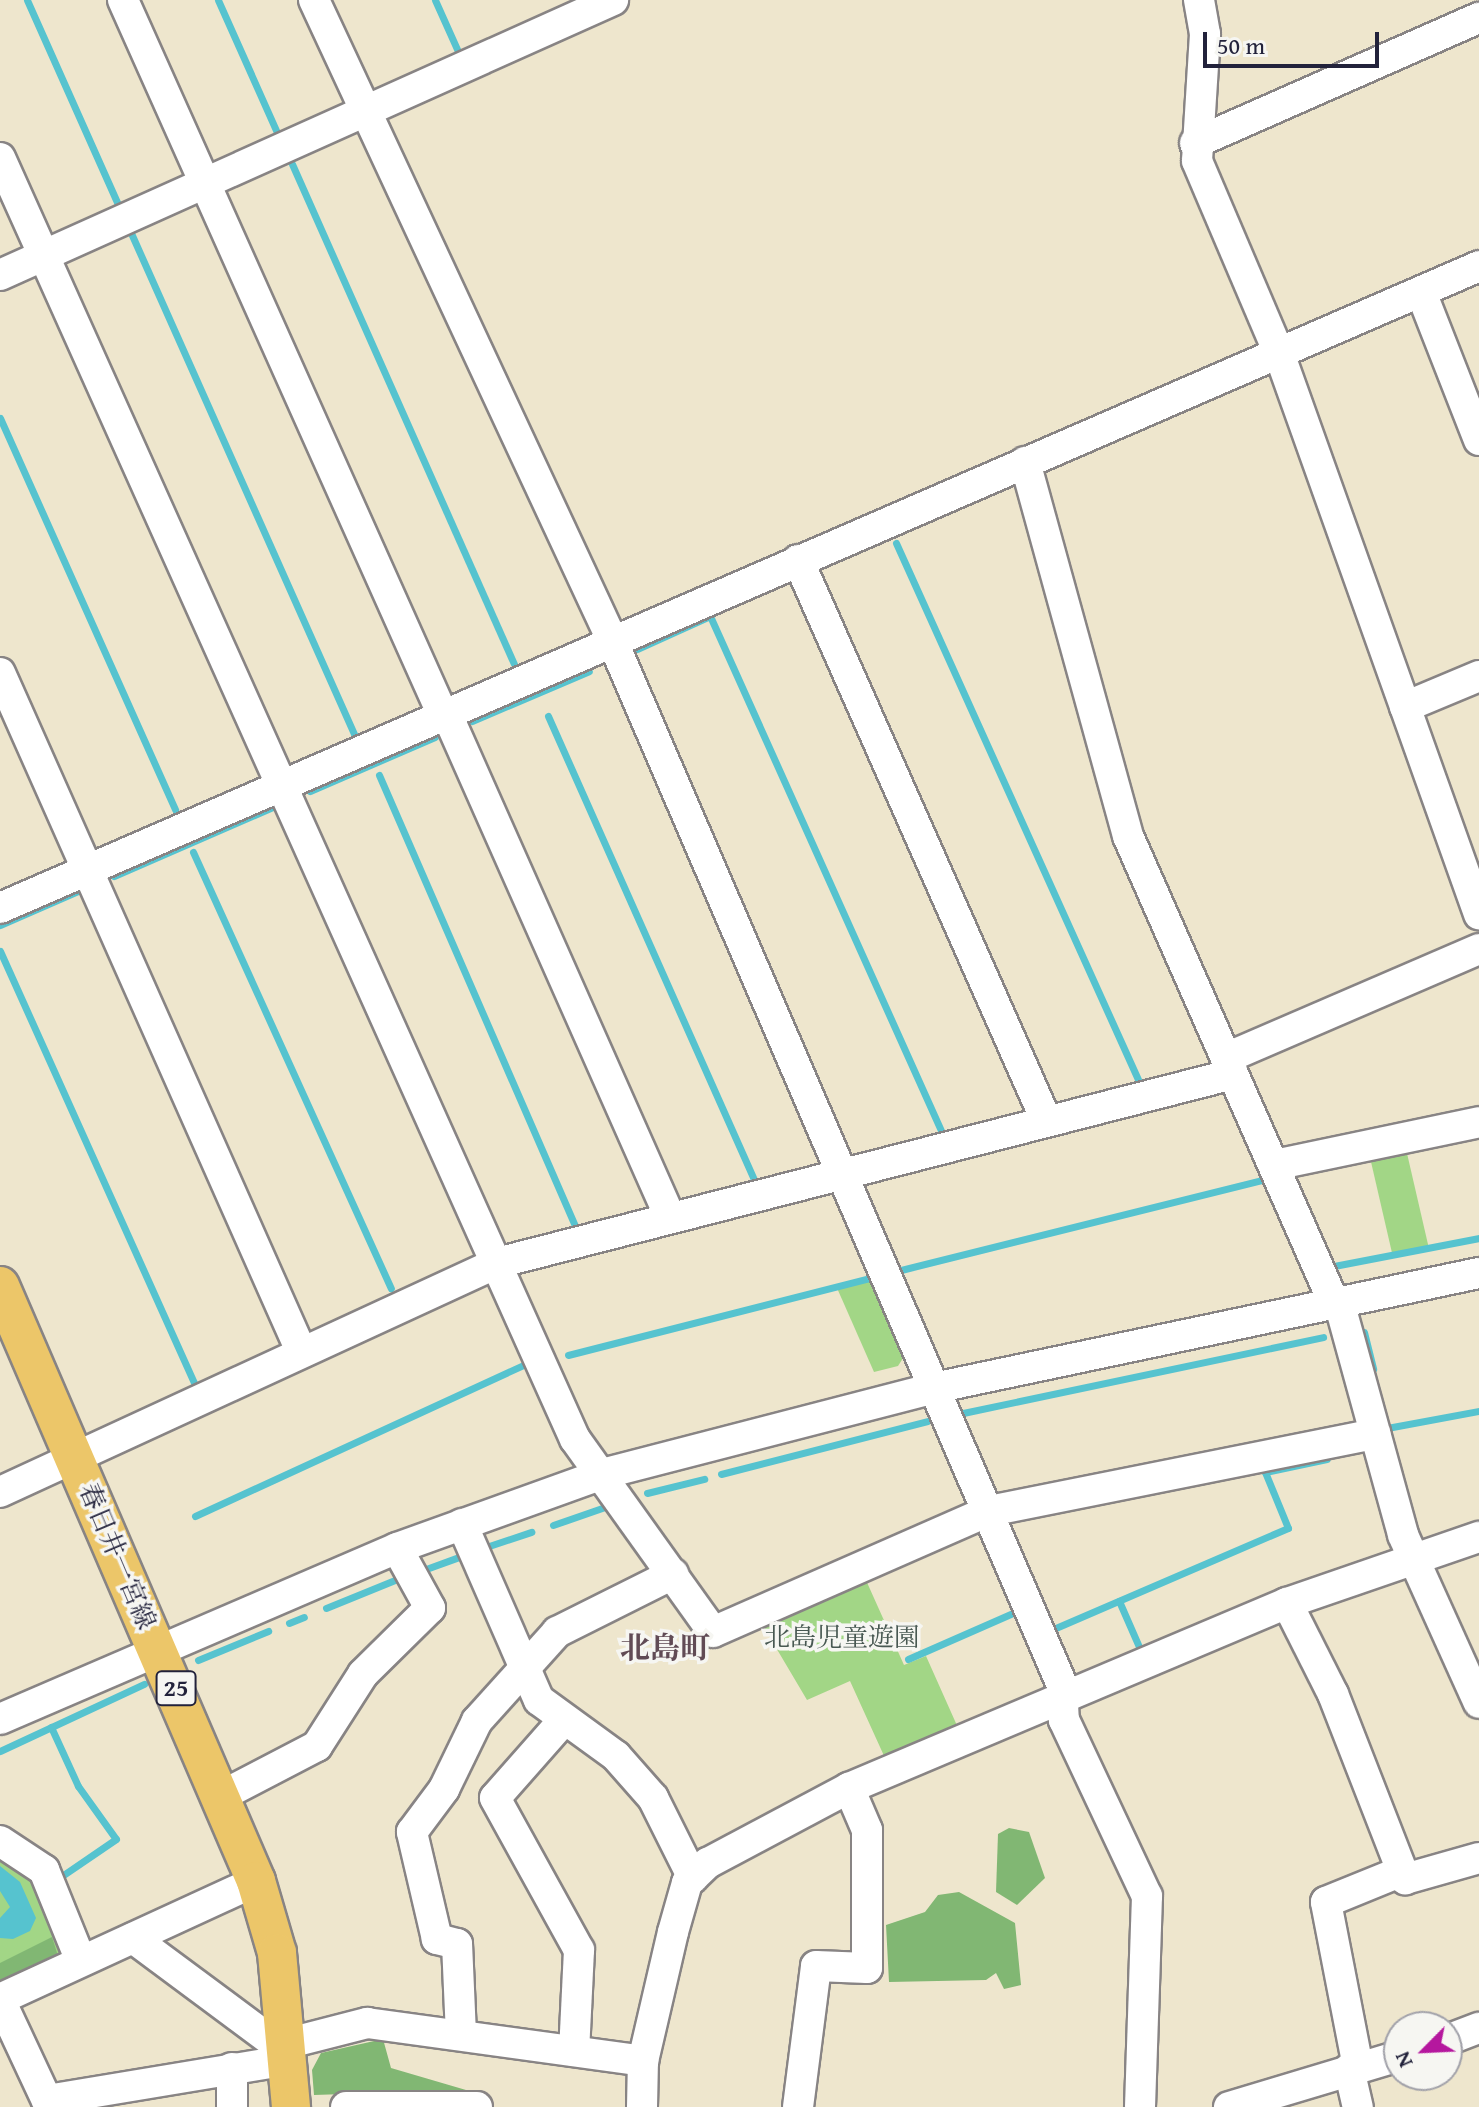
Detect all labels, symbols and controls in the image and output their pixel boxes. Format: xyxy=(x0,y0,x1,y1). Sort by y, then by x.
scale bar xyxy=(1207,16,1383,66)
text: 50 m xyxy=(1217,28,1265,63)
street label: 春日井一宮線 xyxy=(73,1478,163,1634)
park label: 北島児童遊園 xyxy=(764,1621,920,1653)
district label: 北島町 xyxy=(620,1629,710,1665)
road number: 25 xyxy=(154,1668,198,1708)
north arrow xyxy=(1383,2011,1463,2091)
text: N xyxy=(1385,2047,1421,2073)

